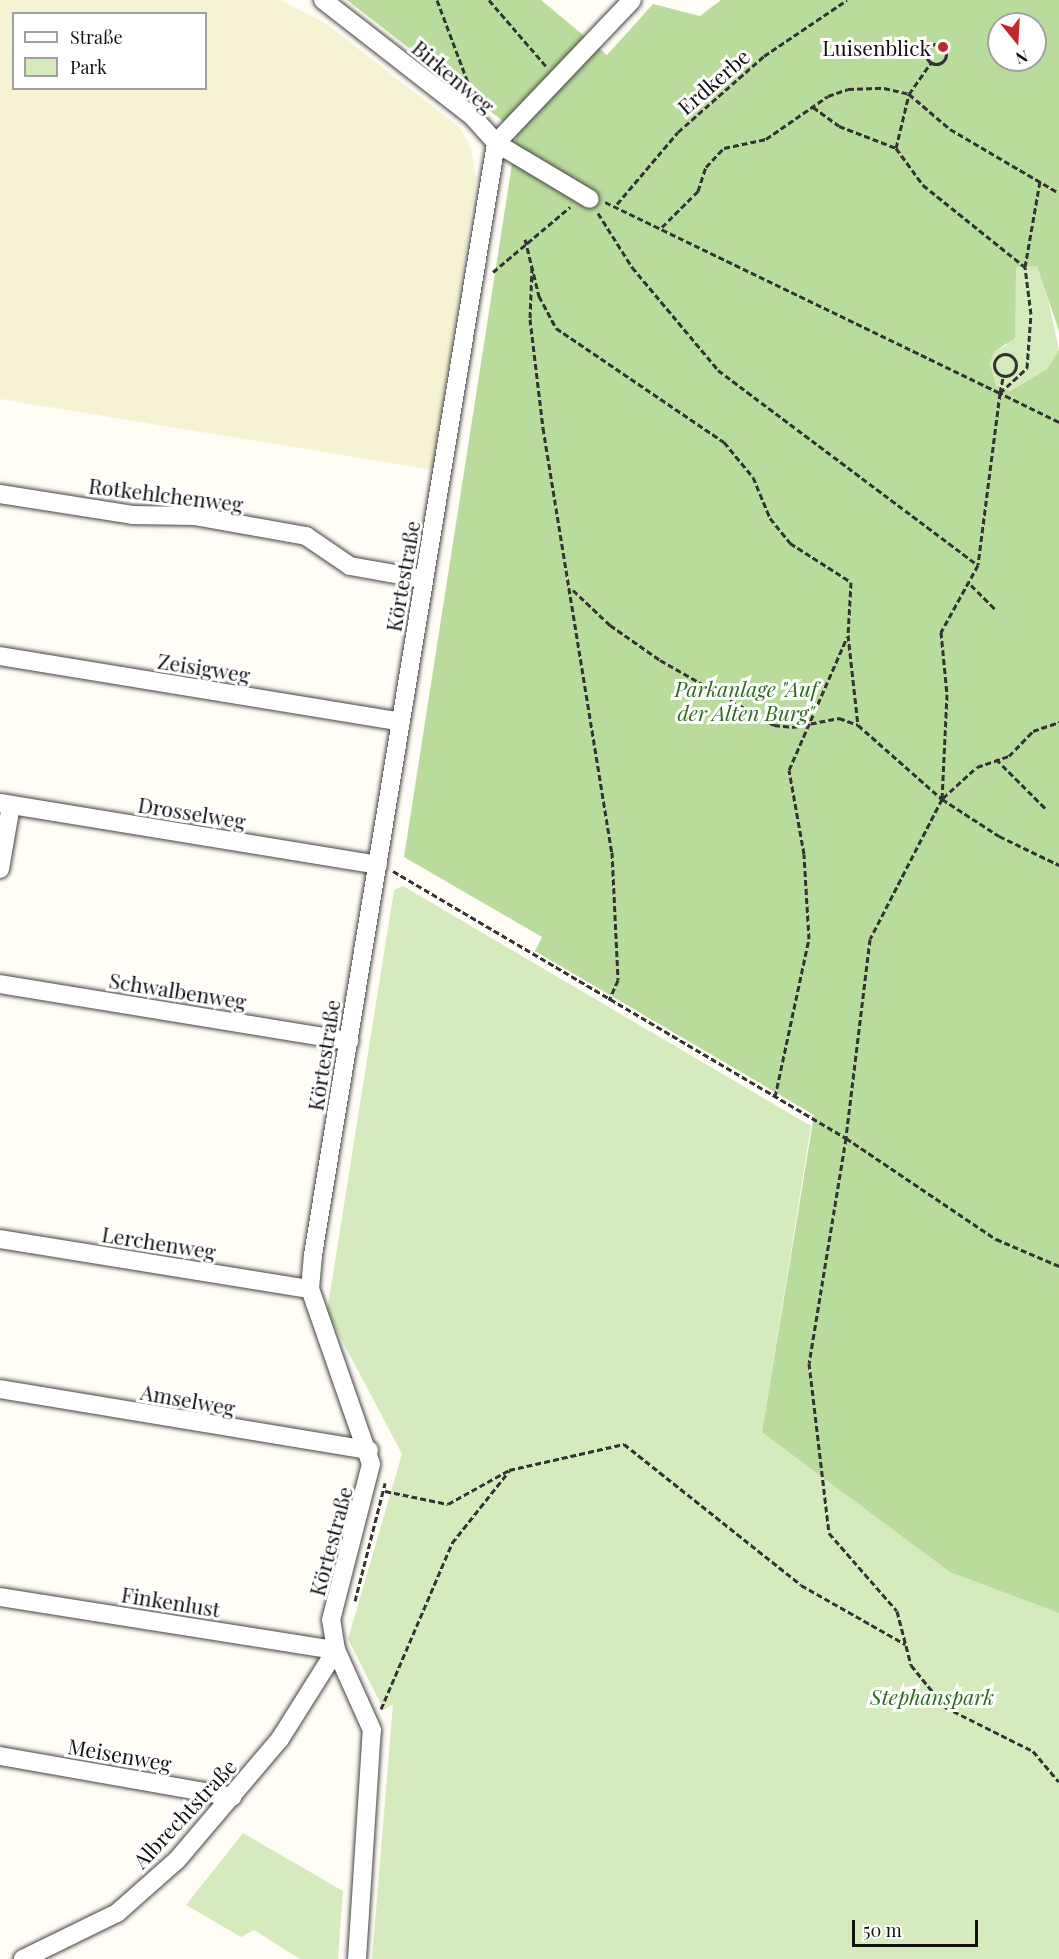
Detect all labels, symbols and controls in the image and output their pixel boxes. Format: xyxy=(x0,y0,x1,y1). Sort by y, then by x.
legend xyxy=(12,12,207,90)
north arrow xyxy=(987,12,1047,72)
text: Straße xyxy=(70,25,123,49)
street label: Birkenweg xyxy=(408,34,500,118)
place label: Luisenblick xyxy=(822,34,931,60)
marker: Luisenblick xyxy=(936,40,950,54)
street label: Erdkerbe xyxy=(672,43,754,119)
text: N xyxy=(1013,46,1031,69)
text: Park xyxy=(70,55,107,79)
street label: Rotkehlchenweg xyxy=(87,472,245,516)
street label: Körtestraße xyxy=(380,519,424,633)
street label: Zeisigweg xyxy=(156,647,252,687)
park label: Parkanlage "Auf der Alten Burg" xyxy=(674,675,818,725)
street label: Drosselweg xyxy=(136,791,248,833)
street label: Schwalbenweg xyxy=(108,967,248,1013)
street label: Körtestraße xyxy=(302,998,344,1112)
street label: Lerchenweg xyxy=(100,1221,218,1263)
street label: Amselweg xyxy=(139,1378,237,1420)
street label: Körtestraße xyxy=(303,1484,357,1598)
street label: Finkenlust xyxy=(120,1581,222,1621)
park label: Stephanspark xyxy=(870,1683,994,1709)
street label: Meisenweg xyxy=(66,1732,174,1776)
street label: Albrechtstraße xyxy=(127,1753,241,1873)
scale bar xyxy=(855,1908,981,1946)
text: 50 m xyxy=(863,1918,902,1942)

